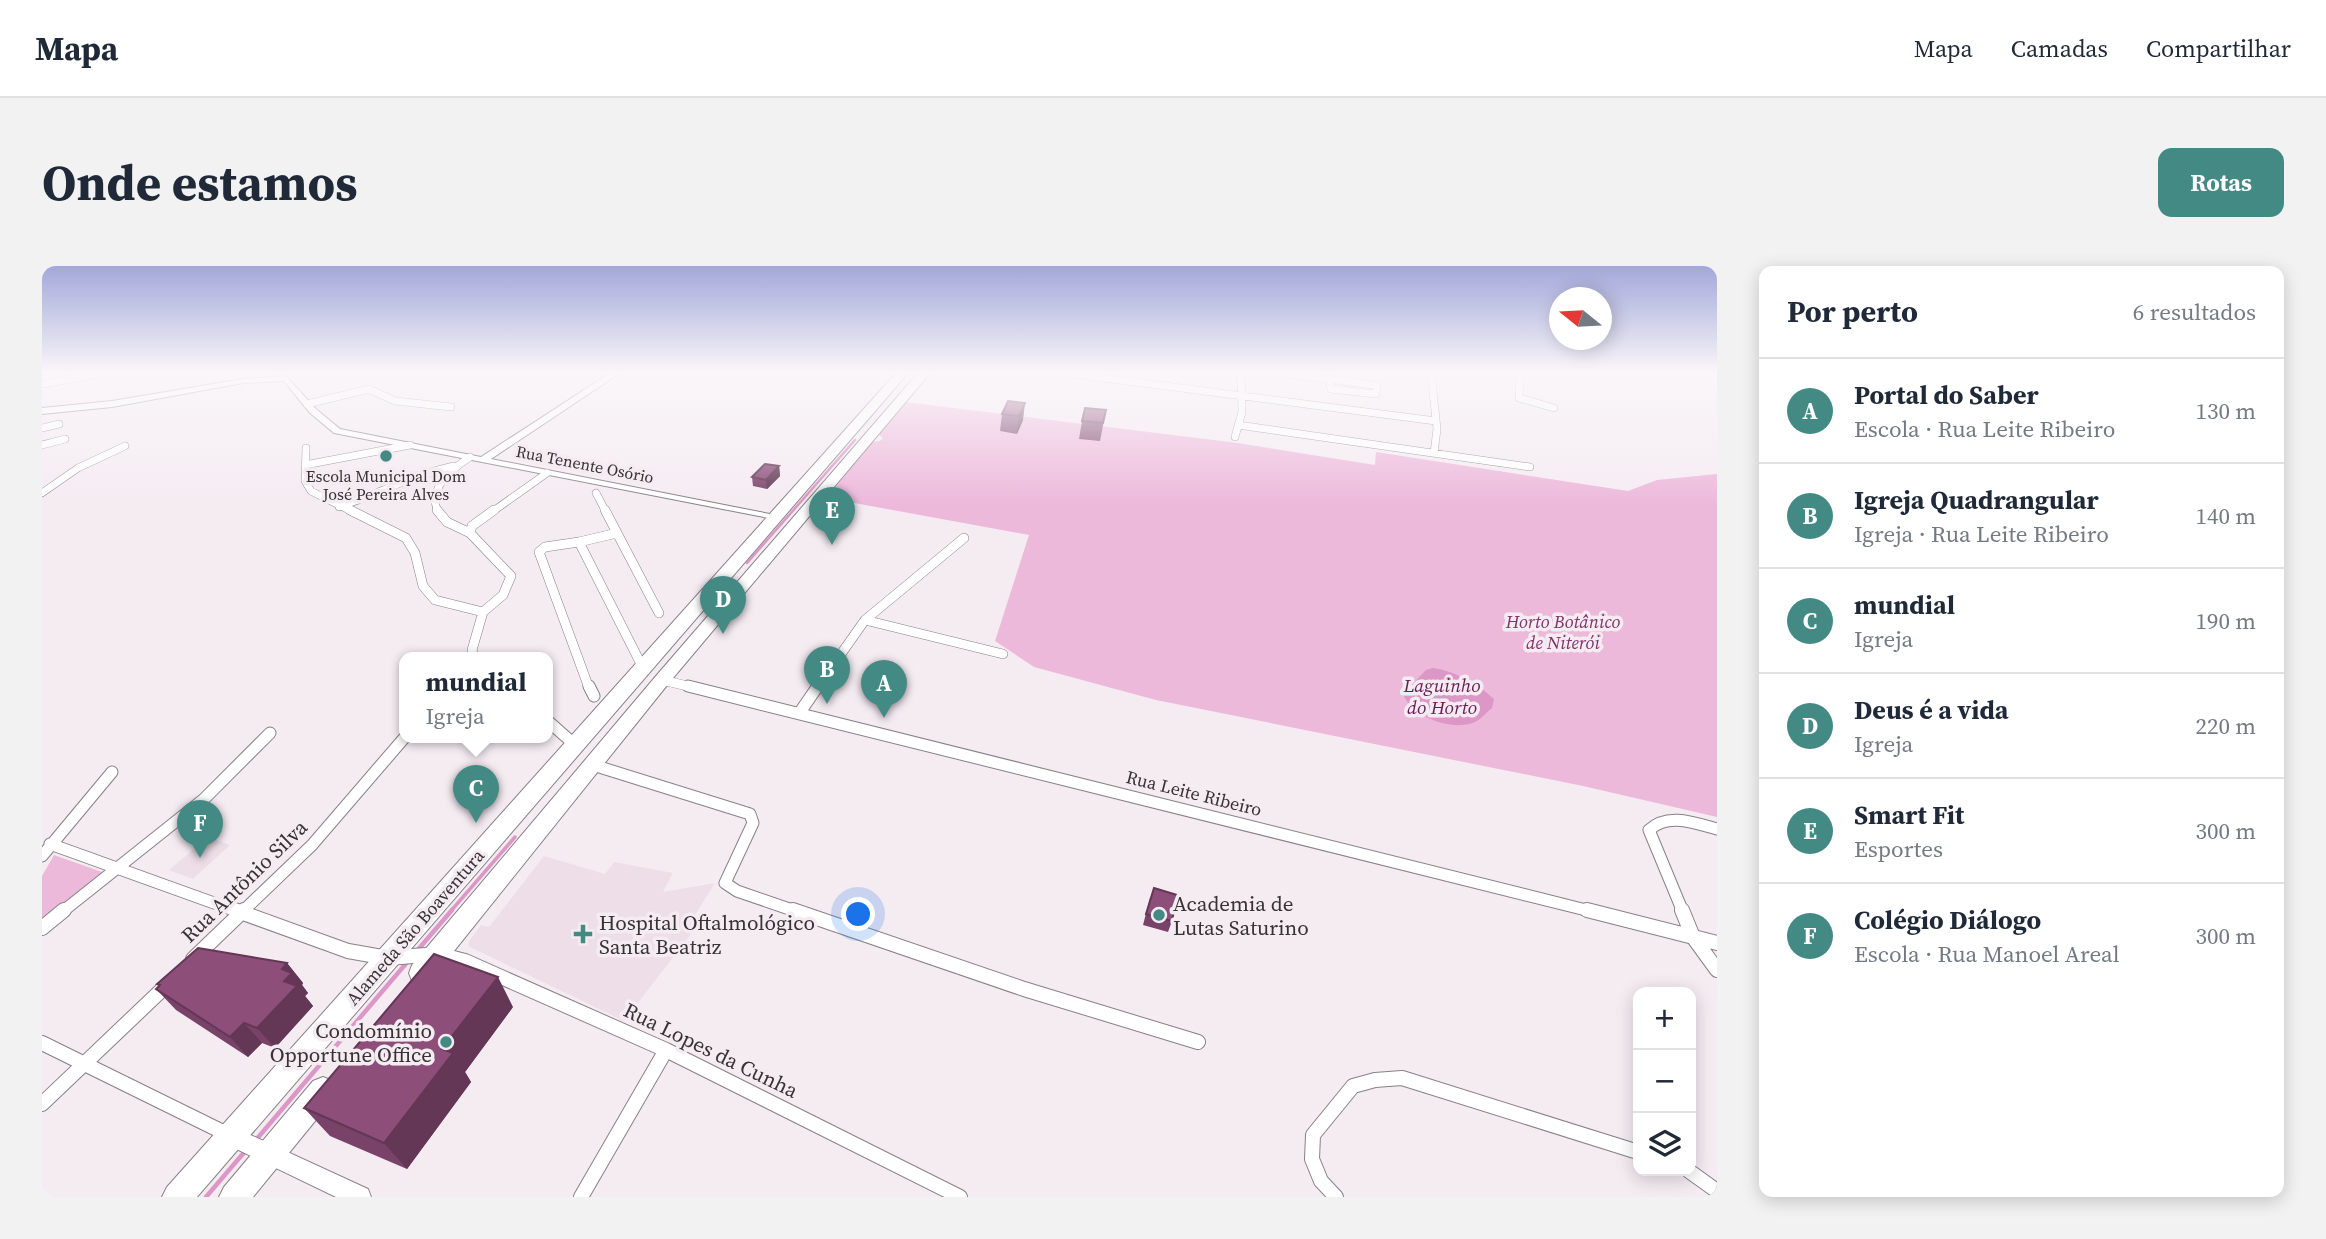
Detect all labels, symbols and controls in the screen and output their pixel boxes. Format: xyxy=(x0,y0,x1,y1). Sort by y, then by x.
text: Mapa xyxy=(35,26,118,71)
text: Mapa xyxy=(1914,32,1973,65)
text: Camadas xyxy=(2011,32,2108,65)
text: Compartilhar xyxy=(2146,32,2291,65)
button: Rotas xyxy=(2158,148,2284,217)
text: Onde estamos xyxy=(42,149,357,216)
north arrow xyxy=(1549,287,1612,350)
text: Por perto xyxy=(1787,291,1918,332)
text: 6 resultados xyxy=(2133,296,2256,328)
text: Portal do Saber xyxy=(1854,377,2039,413)
text: A xyxy=(1802,395,1818,427)
text: 130 m xyxy=(2195,395,2256,427)
text: Escola · Rua Leite Ribeiro xyxy=(1854,413,2115,445)
street label: Rua Tenente Osório xyxy=(514,440,656,488)
marker: Escola Municipal Dom José Pereira Alves xyxy=(378,448,394,464)
place label: Escola Municipal Dom José Pereira Alves xyxy=(306,465,466,505)
text: Igreja Quadrangular xyxy=(1854,482,2099,518)
pin: E xyxy=(809,487,855,545)
text: B xyxy=(1803,500,1817,532)
text: 140 m xyxy=(2195,500,2256,532)
text: Igreja · Rua Leite Ribeiro xyxy=(1854,518,2109,550)
pin: D xyxy=(700,576,746,634)
text: mundial xyxy=(1854,587,1955,623)
text: C xyxy=(1803,605,1817,637)
text: 190 m xyxy=(2195,605,2256,637)
park label: Horto Botânico de Niterói xyxy=(1505,609,1621,655)
text: Igreja xyxy=(1854,623,1913,655)
pin: B xyxy=(804,646,850,704)
popup xyxy=(399,652,553,743)
pin: A xyxy=(861,660,907,718)
text: mundial xyxy=(425,664,527,700)
water label: Laguinho do Horto xyxy=(1403,672,1480,720)
text: Deus é a vida xyxy=(1854,692,2009,728)
text: Igreja xyxy=(425,700,485,732)
text: D xyxy=(1802,710,1818,742)
text: 220 m xyxy=(2195,710,2256,742)
text: Igreja xyxy=(1854,728,1913,760)
street label: Rua Leite Ribeiro xyxy=(1123,764,1265,822)
pin: C xyxy=(453,765,499,823)
text: Smart Fit xyxy=(1854,797,1964,833)
pin: F xyxy=(177,800,223,858)
street label: Rua Antônio Silva xyxy=(174,813,314,949)
text: E xyxy=(1803,815,1817,847)
text: 300 m xyxy=(2195,815,2256,847)
text: Esportes xyxy=(1854,833,1943,865)
street label: Alameda São Boaventura xyxy=(340,843,490,1010)
place label: Academia de Lutas Saturino xyxy=(1173,889,1309,942)
your location xyxy=(841,897,875,931)
text: Colégio Diálogo xyxy=(1854,902,2041,938)
marker: Academia de Lutas Saturino xyxy=(1151,907,1167,923)
place label: Hospital Oftalmológico Santa Beatriz xyxy=(599,908,815,961)
text: F xyxy=(1803,920,1817,952)
text: 300 m xyxy=(2195,920,2256,952)
marker: Hospital Oftalmológico Santa Beatriz xyxy=(573,924,593,944)
text: Escola · Rua Manoel Areal xyxy=(1854,938,2120,970)
map controls xyxy=(1633,987,1696,1176)
button: + xyxy=(1633,987,1696,1050)
street label: Rua Lopes da Cunha xyxy=(619,995,803,1105)
place label: Condomínio Opportune Office xyxy=(270,1016,432,1069)
marker: Condomínio Opportune Office xyxy=(438,1034,454,1050)
button: − xyxy=(1633,1050,1696,1113)
button: layers xyxy=(1633,1113,1696,1176)

